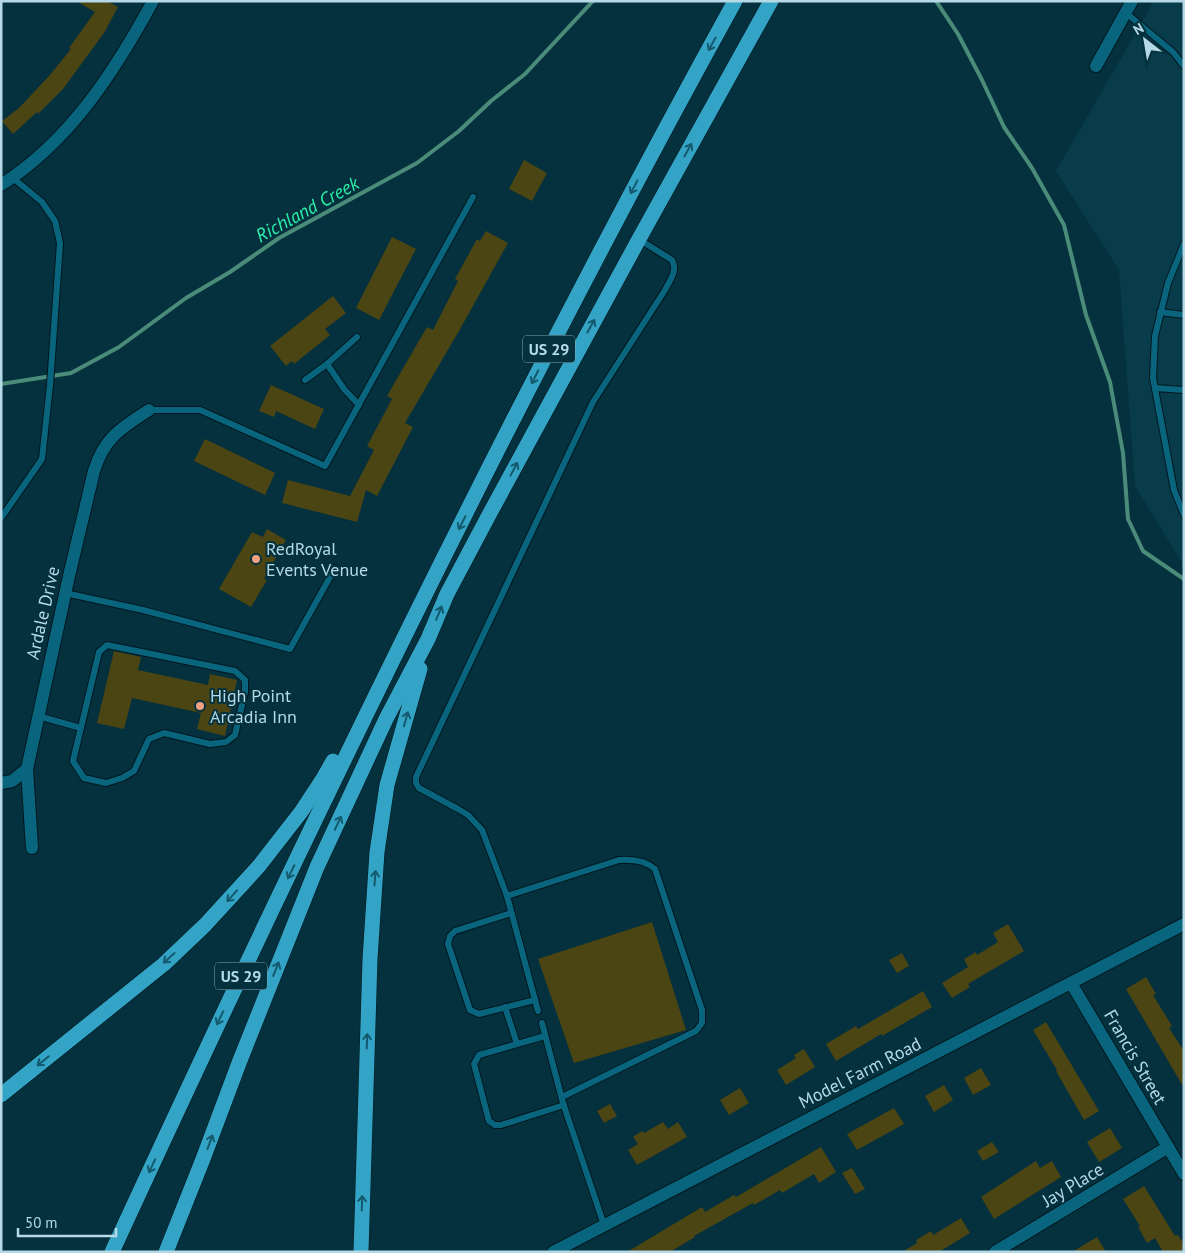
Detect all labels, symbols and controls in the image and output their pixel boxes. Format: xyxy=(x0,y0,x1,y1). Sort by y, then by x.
north arrow xyxy=(1120,15,1170,65)
text: N xyxy=(1130,19,1147,39)
one-way arrow xyxy=(707,36,716,51)
one-way arrow xyxy=(683,143,693,158)
water label: Richland Creek xyxy=(251,170,364,247)
one-way arrow xyxy=(629,179,639,194)
one-way arrow xyxy=(586,319,596,334)
road number: US 29 xyxy=(523,336,575,362)
one-way arrow xyxy=(530,370,540,385)
one-way arrow xyxy=(509,463,519,477)
one-way arrow xyxy=(457,515,467,530)
place label: RedRoyal Events Venue xyxy=(266,537,368,581)
marker: RedRoyal Events Venue xyxy=(250,553,262,565)
street label: Ardale Drive xyxy=(21,564,64,662)
one-way arrow xyxy=(435,606,444,621)
place label: High Point Arcadia Inn xyxy=(210,684,297,728)
marker: High Point Arcadia Inn xyxy=(194,700,206,712)
one-way arrow xyxy=(401,712,411,728)
one-way arrow xyxy=(333,816,343,831)
one-way arrow xyxy=(285,864,295,879)
one-way arrow xyxy=(371,871,380,887)
one-way arrow xyxy=(226,890,237,903)
one-way arrow xyxy=(163,952,176,964)
road number: US 29 xyxy=(215,962,267,989)
one-way arrow xyxy=(272,962,282,977)
street label: Francis Street xyxy=(1099,1005,1172,1108)
one-way arrow xyxy=(215,1011,225,1026)
street label: Model Farm Road xyxy=(795,1032,925,1113)
one-way arrow xyxy=(363,1033,372,1049)
one-way arrow xyxy=(37,1055,50,1066)
one-way arrow xyxy=(206,1134,215,1150)
street label: Jay Place xyxy=(1037,1157,1108,1212)
one-way arrow xyxy=(146,1158,156,1173)
one-way arrow xyxy=(357,1195,367,1212)
scale bar xyxy=(18,1206,115,1238)
text: 50 m xyxy=(25,1213,58,1232)

